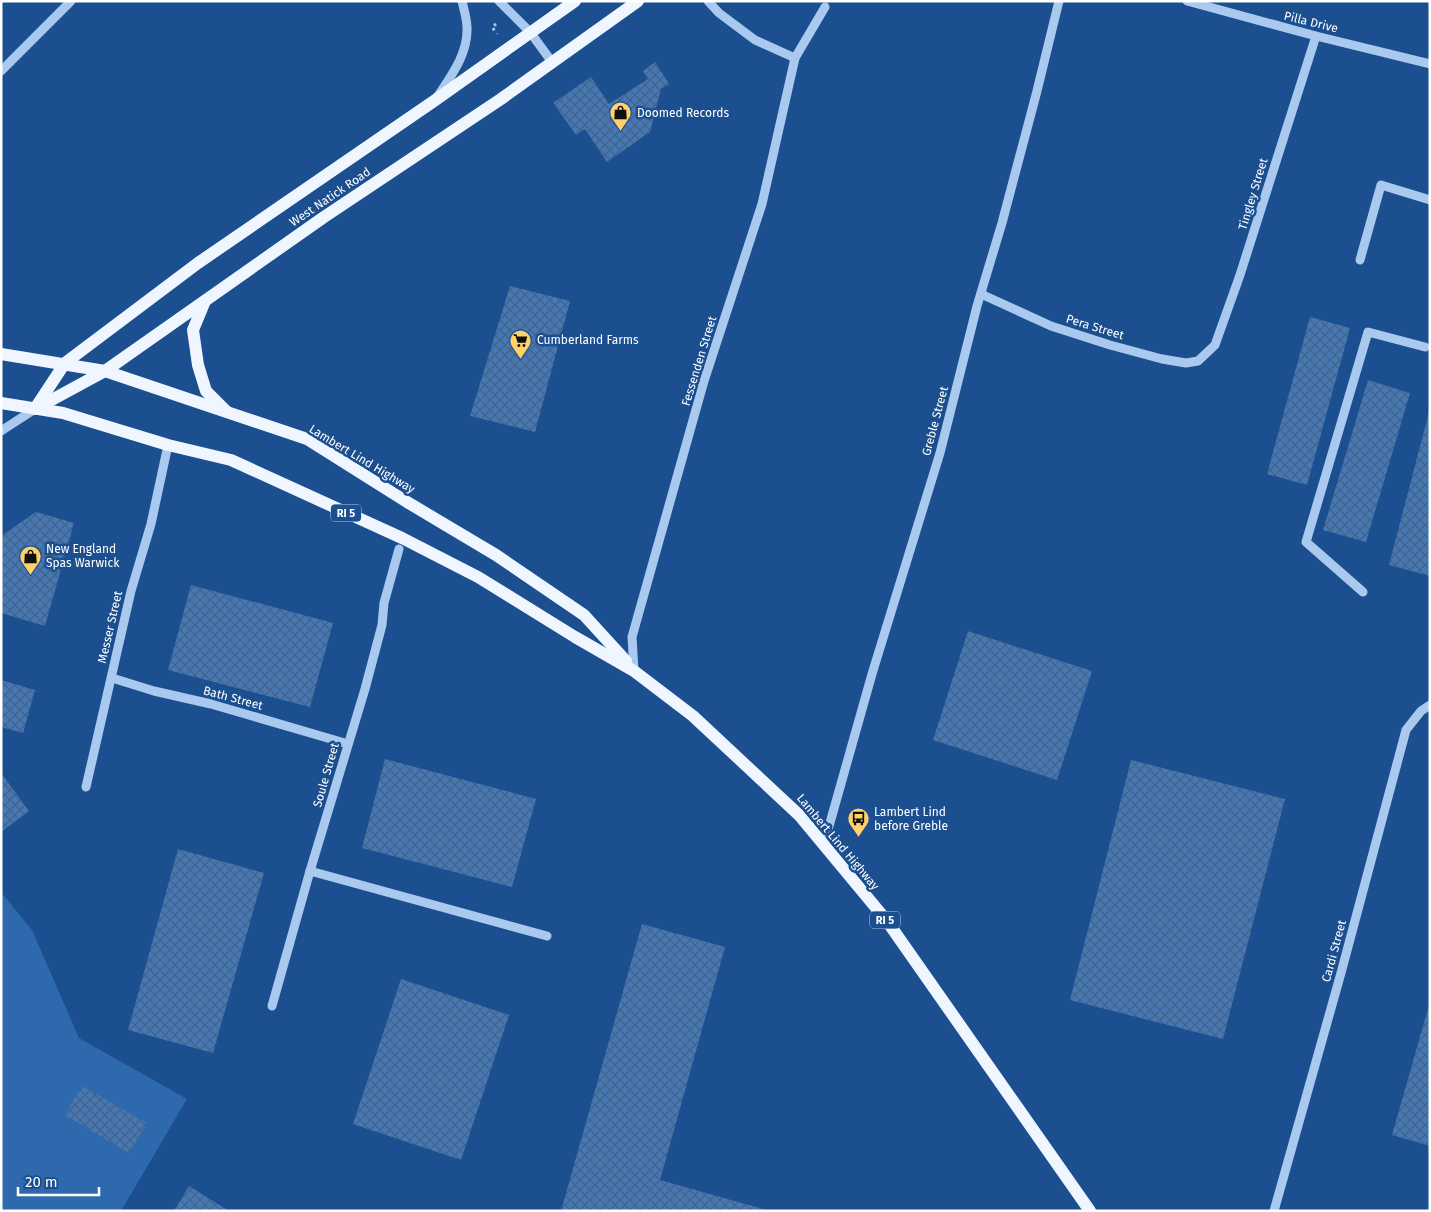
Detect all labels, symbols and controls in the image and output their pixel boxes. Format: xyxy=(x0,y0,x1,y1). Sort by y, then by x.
street label: Pilla Drive xyxy=(1283,9,1339,35)
shop icon: Doomed Records xyxy=(609,101,633,132)
place label: Doomed Records xyxy=(637,106,729,120)
street label: Tingley Street xyxy=(1235,156,1271,232)
street label: West Natick Road xyxy=(287,165,373,229)
street label: Pera Street xyxy=(1064,312,1126,343)
street label: Fessenden Street xyxy=(679,314,720,408)
supermarket icon: Cumberland Farms xyxy=(509,328,533,359)
place label: Cumberland Farms xyxy=(537,333,639,347)
street label: Greble Street xyxy=(919,384,951,457)
street label: Lambert Lind Highway xyxy=(307,422,417,496)
road number: RI 5 xyxy=(331,504,361,522)
place label: New England Spas Warwick xyxy=(46,542,120,570)
shop icon: New England Spas Warwick xyxy=(18,544,42,575)
street label: Messer Street xyxy=(95,589,125,665)
street label: Bath Street xyxy=(202,683,265,713)
street label: Soule Street xyxy=(310,741,342,809)
street label: Lambert Lind Highway xyxy=(794,791,882,893)
place label: Lambert Lind before Greble xyxy=(874,805,948,833)
bus stop icon: Lambert Lind before Greble xyxy=(846,807,870,838)
road number: RI 5 xyxy=(870,912,900,928)
street label: Cardi Street xyxy=(1319,918,1349,984)
scale bar xyxy=(18,1164,99,1196)
text: 20 m xyxy=(25,1173,58,1191)

